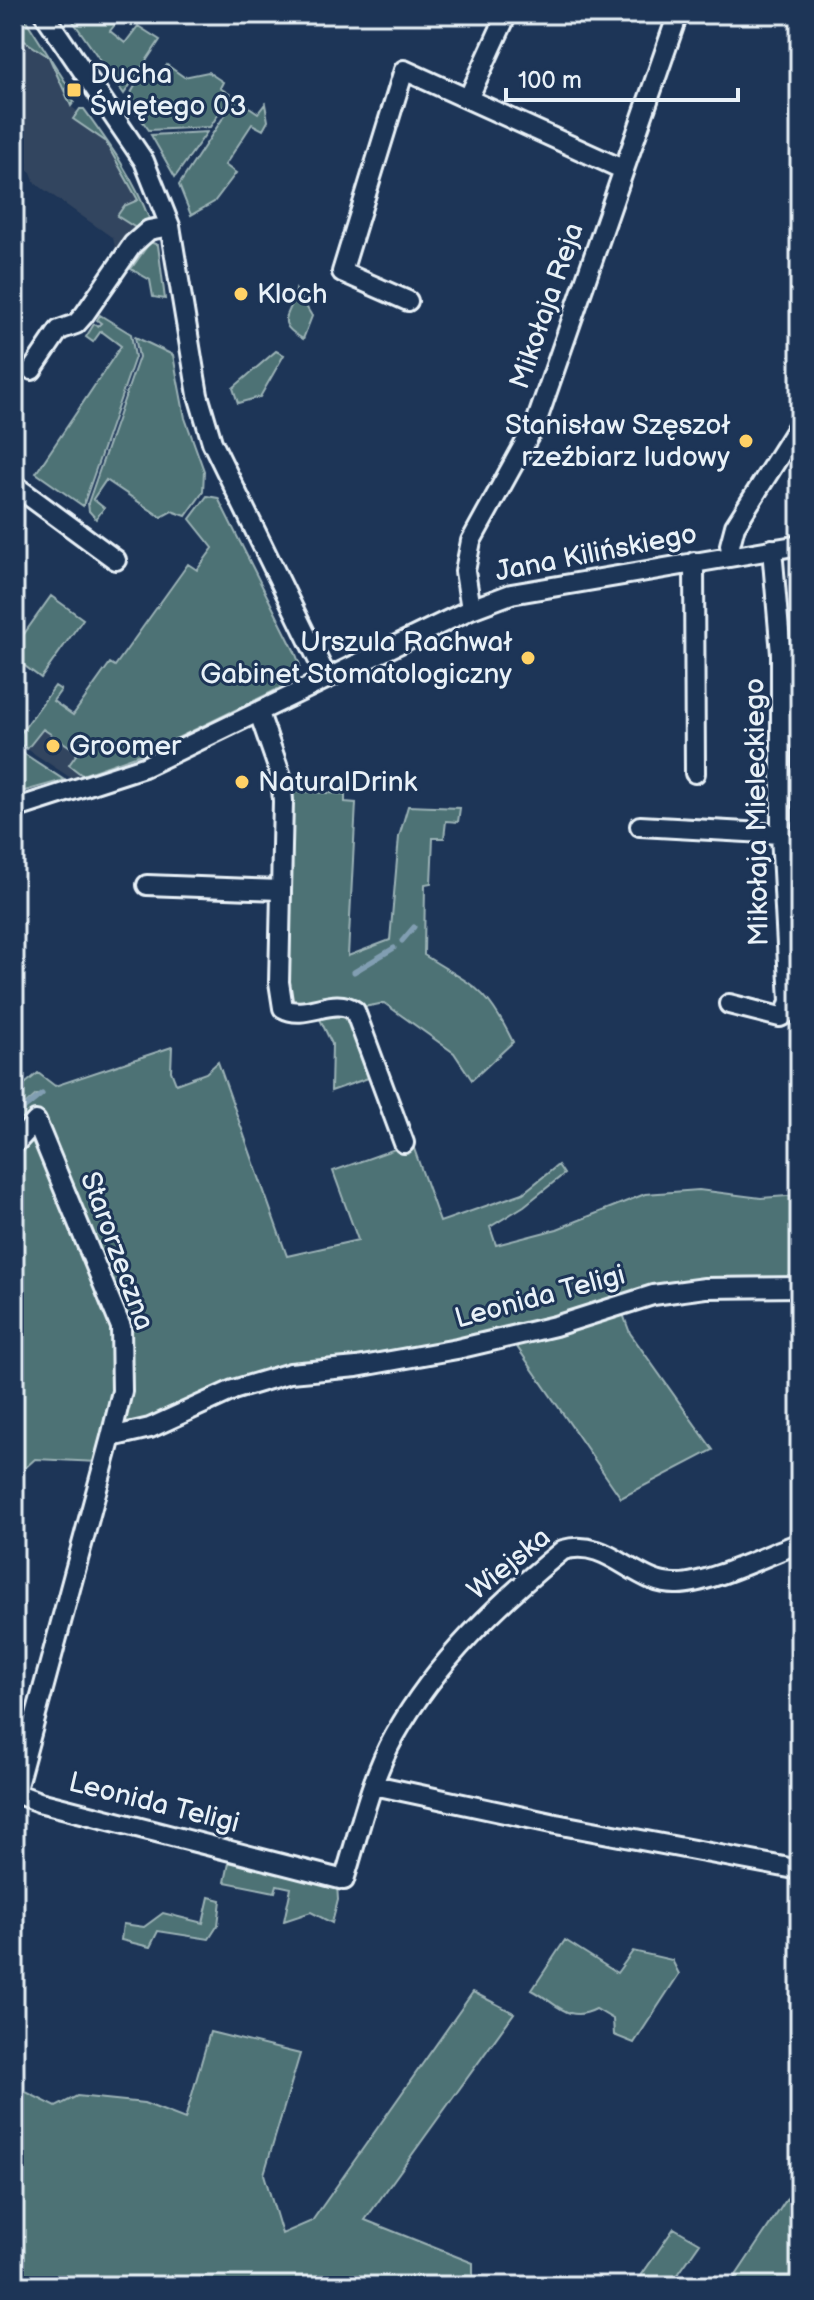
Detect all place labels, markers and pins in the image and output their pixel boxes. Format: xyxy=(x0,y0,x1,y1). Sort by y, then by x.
place label: Ducha Świętego 03 xyxy=(90,58,247,123)
marker: Ducha Świętego 03 xyxy=(65,81,83,99)
place label: Kloch xyxy=(257,278,327,311)
marker: Kloch xyxy=(232,285,250,303)
place label: Stanisław Szęszoł rzeźbiarz ludowy xyxy=(505,409,730,474)
marker: Stanisław Szęszoł rzeźbiarz ludowy xyxy=(737,432,755,450)
place label: Urszula Rachwał Gabinet Stomatologiczny xyxy=(200,626,512,691)
marker: Urszula Rachwał Gabinet Stomatologiczny xyxy=(519,649,537,667)
place label: Groomer xyxy=(69,730,182,763)
marker: Groomer xyxy=(44,737,62,755)
place label: NaturalDrink xyxy=(258,766,417,799)
marker: NaturalDrink xyxy=(233,773,251,791)

